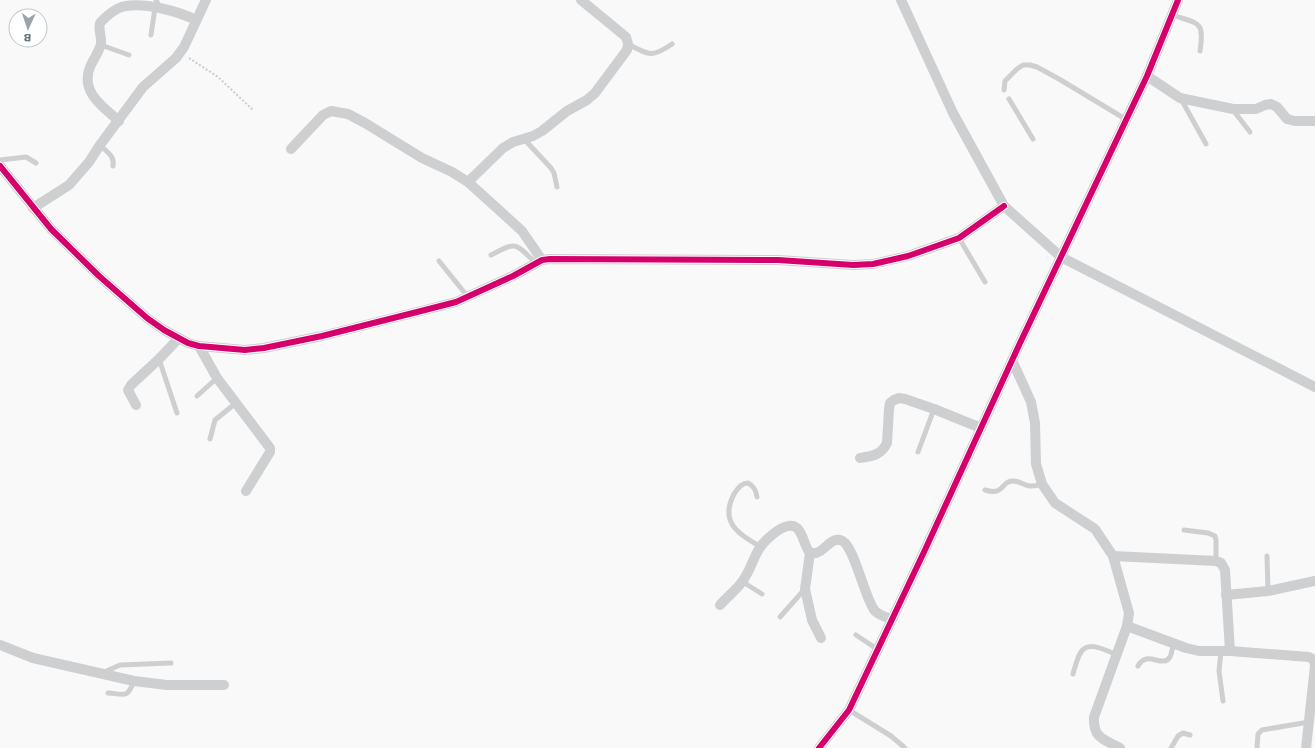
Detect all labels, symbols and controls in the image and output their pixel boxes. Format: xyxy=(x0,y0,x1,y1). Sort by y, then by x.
north arrow xyxy=(8,8,48,48)
text: B xyxy=(23,31,32,44)

